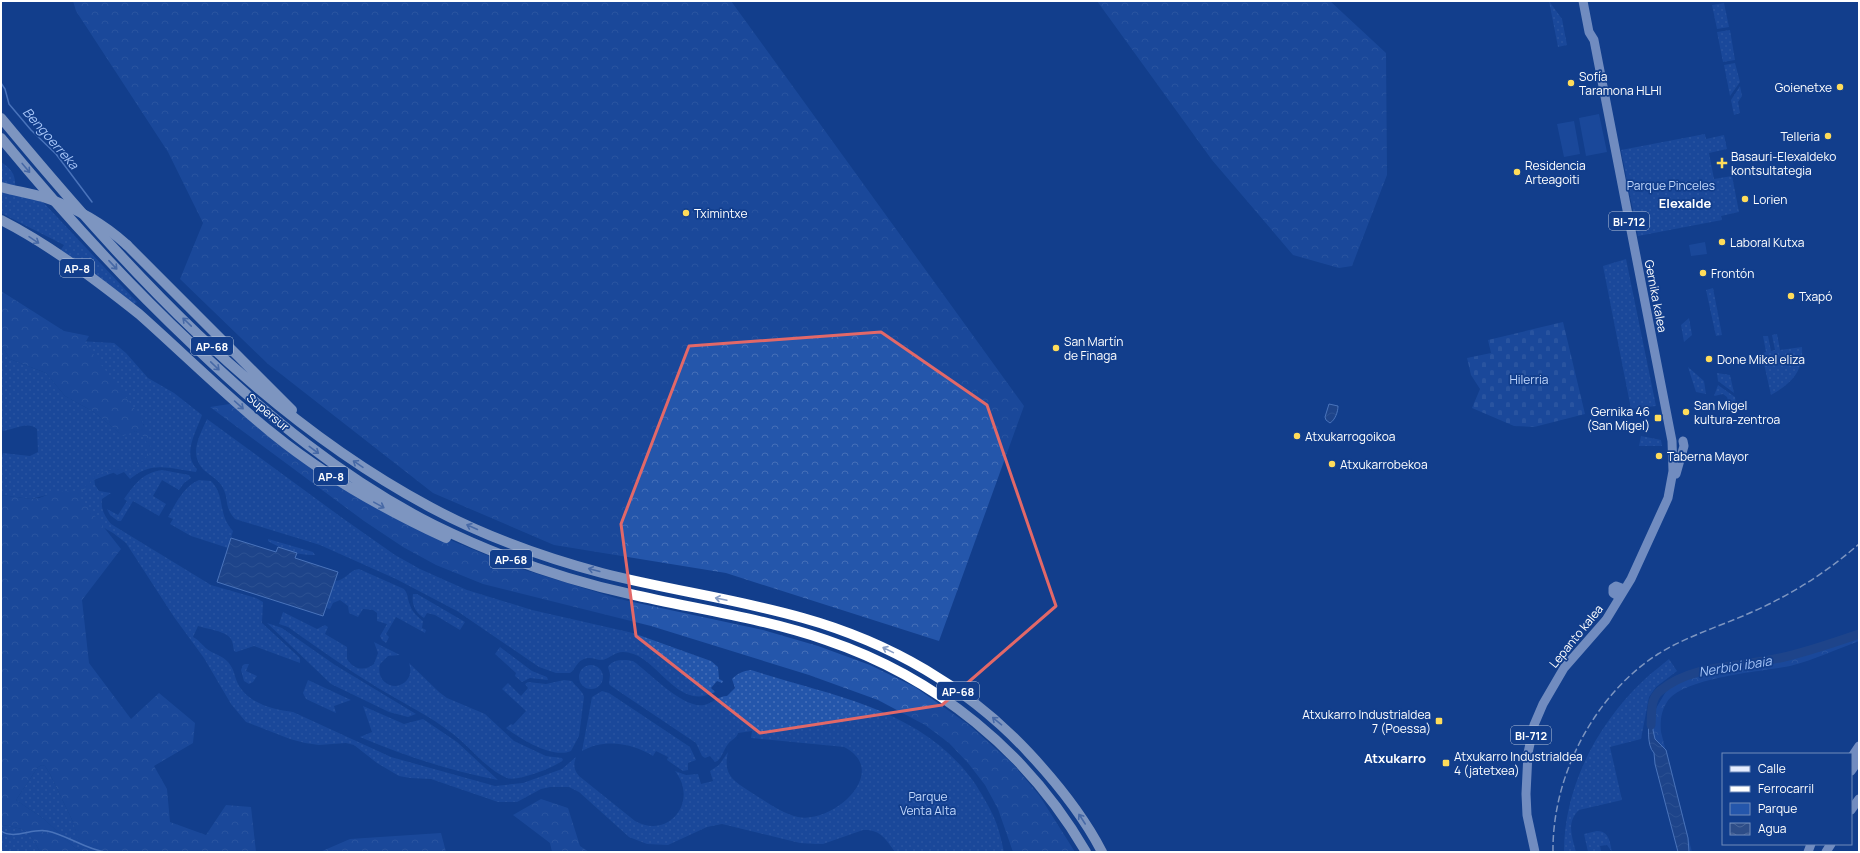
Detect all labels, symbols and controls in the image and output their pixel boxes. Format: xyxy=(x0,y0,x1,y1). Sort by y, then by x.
place label: Sofía Taramona HLHI xyxy=(1579,68,1662,99)
marker: Sofía Taramona HLHI xyxy=(1566,78,1576,88)
place label: Goienetxe xyxy=(1775,79,1832,96)
marker: Goienetxe xyxy=(1835,82,1845,92)
water label: Bengoerreka xyxy=(19,103,83,173)
place label: Telleria xyxy=(1780,128,1820,145)
marker: Telleria xyxy=(1823,131,1833,141)
place label: Basauri-Elexaldeko kontsultategia xyxy=(1731,148,1836,179)
place label: Residencia Arteagoiti xyxy=(1525,157,1586,188)
marker: Basauri-Elexaldeko kontsultategia xyxy=(1716,157,1728,169)
one-way arrow xyxy=(22,163,31,173)
marker: Residencia Arteagoiti xyxy=(1512,167,1522,177)
park label: Parque Pinceles xyxy=(1627,177,1715,194)
place label: Lorien xyxy=(1753,191,1787,208)
district label: Elexalde xyxy=(1659,194,1712,212)
marker: Lorien xyxy=(1740,194,1750,204)
place label: Tximintxe xyxy=(694,205,747,222)
marker: Tximintxe xyxy=(681,208,691,218)
road number: BI-712 xyxy=(1609,212,1649,230)
place label: Laboral Kutxa xyxy=(1730,234,1804,251)
one-way arrow xyxy=(29,235,40,244)
marker: Laboral Kutxa xyxy=(1717,237,1727,247)
street label: Gernika kalea xyxy=(1641,258,1671,334)
road number: AP-8 xyxy=(60,259,94,277)
one-way arrow xyxy=(108,260,117,270)
place label: Frontón xyxy=(1711,265,1754,282)
marker: Frontón xyxy=(1698,268,1708,278)
place label: Txapó xyxy=(1799,288,1832,305)
marker: Txapó xyxy=(1786,291,1796,301)
one-way arrow xyxy=(182,318,192,327)
place label: San Martín de Finaga xyxy=(1064,333,1123,364)
road number: AP-68 xyxy=(191,337,233,355)
marker: San Martín de Finaga xyxy=(1051,343,1061,353)
place label: Done Mikel eliza xyxy=(1717,351,1805,368)
marker: Done Mikel eliza xyxy=(1704,354,1714,364)
one-way arrow xyxy=(210,361,220,371)
park label: Hilerria xyxy=(1510,371,1548,388)
street label: Supersur xyxy=(243,389,293,435)
place label: San Migel kultura-zentroa xyxy=(1694,397,1780,428)
one-way arrow xyxy=(234,400,244,409)
place label: Gernika 46 (San Migel) xyxy=(1587,403,1650,434)
marker: San Migel kultura-zentroa xyxy=(1681,407,1691,417)
marker: Gernika 46 (San Migel) xyxy=(1653,413,1663,423)
place label: Atxukarrogoikoa xyxy=(1305,428,1395,445)
marker: Atxukarrogoikoa xyxy=(1292,431,1302,441)
one-way arrow xyxy=(309,446,320,454)
place label: Taberna Mayor xyxy=(1667,448,1749,465)
marker: Taberna Mayor xyxy=(1654,451,1664,461)
place label: Atxukarrobekoa xyxy=(1340,456,1428,473)
marker: Atxukarrobekoa xyxy=(1327,459,1337,469)
one-way arrow xyxy=(353,460,364,468)
road number: AP-8 xyxy=(314,467,348,485)
one-way arrow xyxy=(373,501,385,509)
one-way arrow xyxy=(466,523,478,530)
road number: AP-68 xyxy=(490,550,532,568)
one-way arrow xyxy=(588,566,601,573)
one-way arrow xyxy=(715,594,728,602)
street label: Lepanto kalea xyxy=(1545,601,1607,671)
one-way arrow xyxy=(883,646,895,653)
water label: Nerbioi ibaia xyxy=(1697,651,1773,681)
road number: AP-68 xyxy=(937,682,979,700)
place label: Atxukarro Industrialdea 7 (Poessa) xyxy=(1302,706,1431,737)
one-way arrow xyxy=(991,716,1002,725)
marker: Atxukarro Industrialdea 7 (Poessa) xyxy=(1434,716,1444,726)
road number: BI-712 xyxy=(1511,726,1551,744)
place label: Atxukarro Industrialdea 4 (jatetxea) xyxy=(1454,748,1583,779)
district label: Atxukarro xyxy=(1364,749,1426,767)
legend xyxy=(1722,753,1852,845)
marker: Atxukarro Industrialdea 4 (jatetxea) xyxy=(1441,758,1451,768)
text: Calle xyxy=(1758,760,1786,777)
text: Ferrocarril xyxy=(1758,780,1814,797)
park label: Parque Venta Alta xyxy=(900,788,956,819)
text: Parque xyxy=(1758,800,1797,817)
one-way arrow xyxy=(1078,814,1086,825)
text: Agua xyxy=(1758,820,1787,837)

